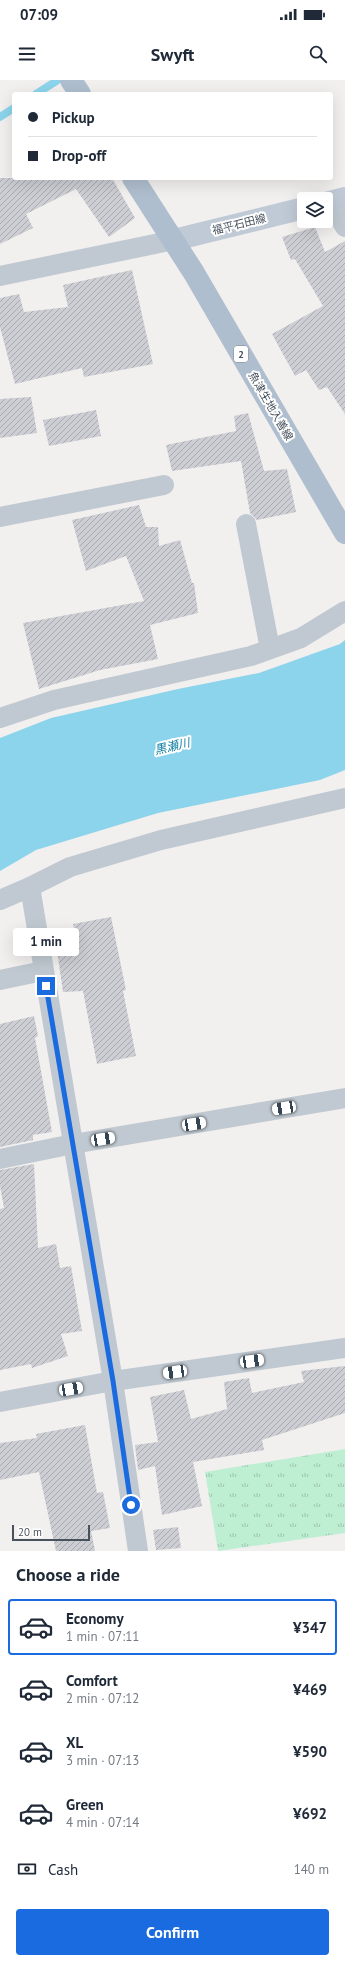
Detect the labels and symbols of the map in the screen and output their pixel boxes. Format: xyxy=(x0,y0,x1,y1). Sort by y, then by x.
street label: 福平石田線 xyxy=(211,211,267,237)
road number: 2 xyxy=(234,346,248,362)
street label: 魚津生地入善線 xyxy=(246,369,296,443)
water label: 黒瀬川 xyxy=(153,734,193,757)
callout: 1 min xyxy=(13,928,79,956)
route end xyxy=(37,977,55,995)
car xyxy=(271,1100,297,1116)
car xyxy=(181,1116,207,1132)
car xyxy=(90,1131,116,1147)
car xyxy=(239,1353,265,1369)
car xyxy=(162,1364,188,1380)
car xyxy=(58,1381,84,1397)
route start xyxy=(122,1496,140,1514)
scale bar xyxy=(12,1523,90,1542)

